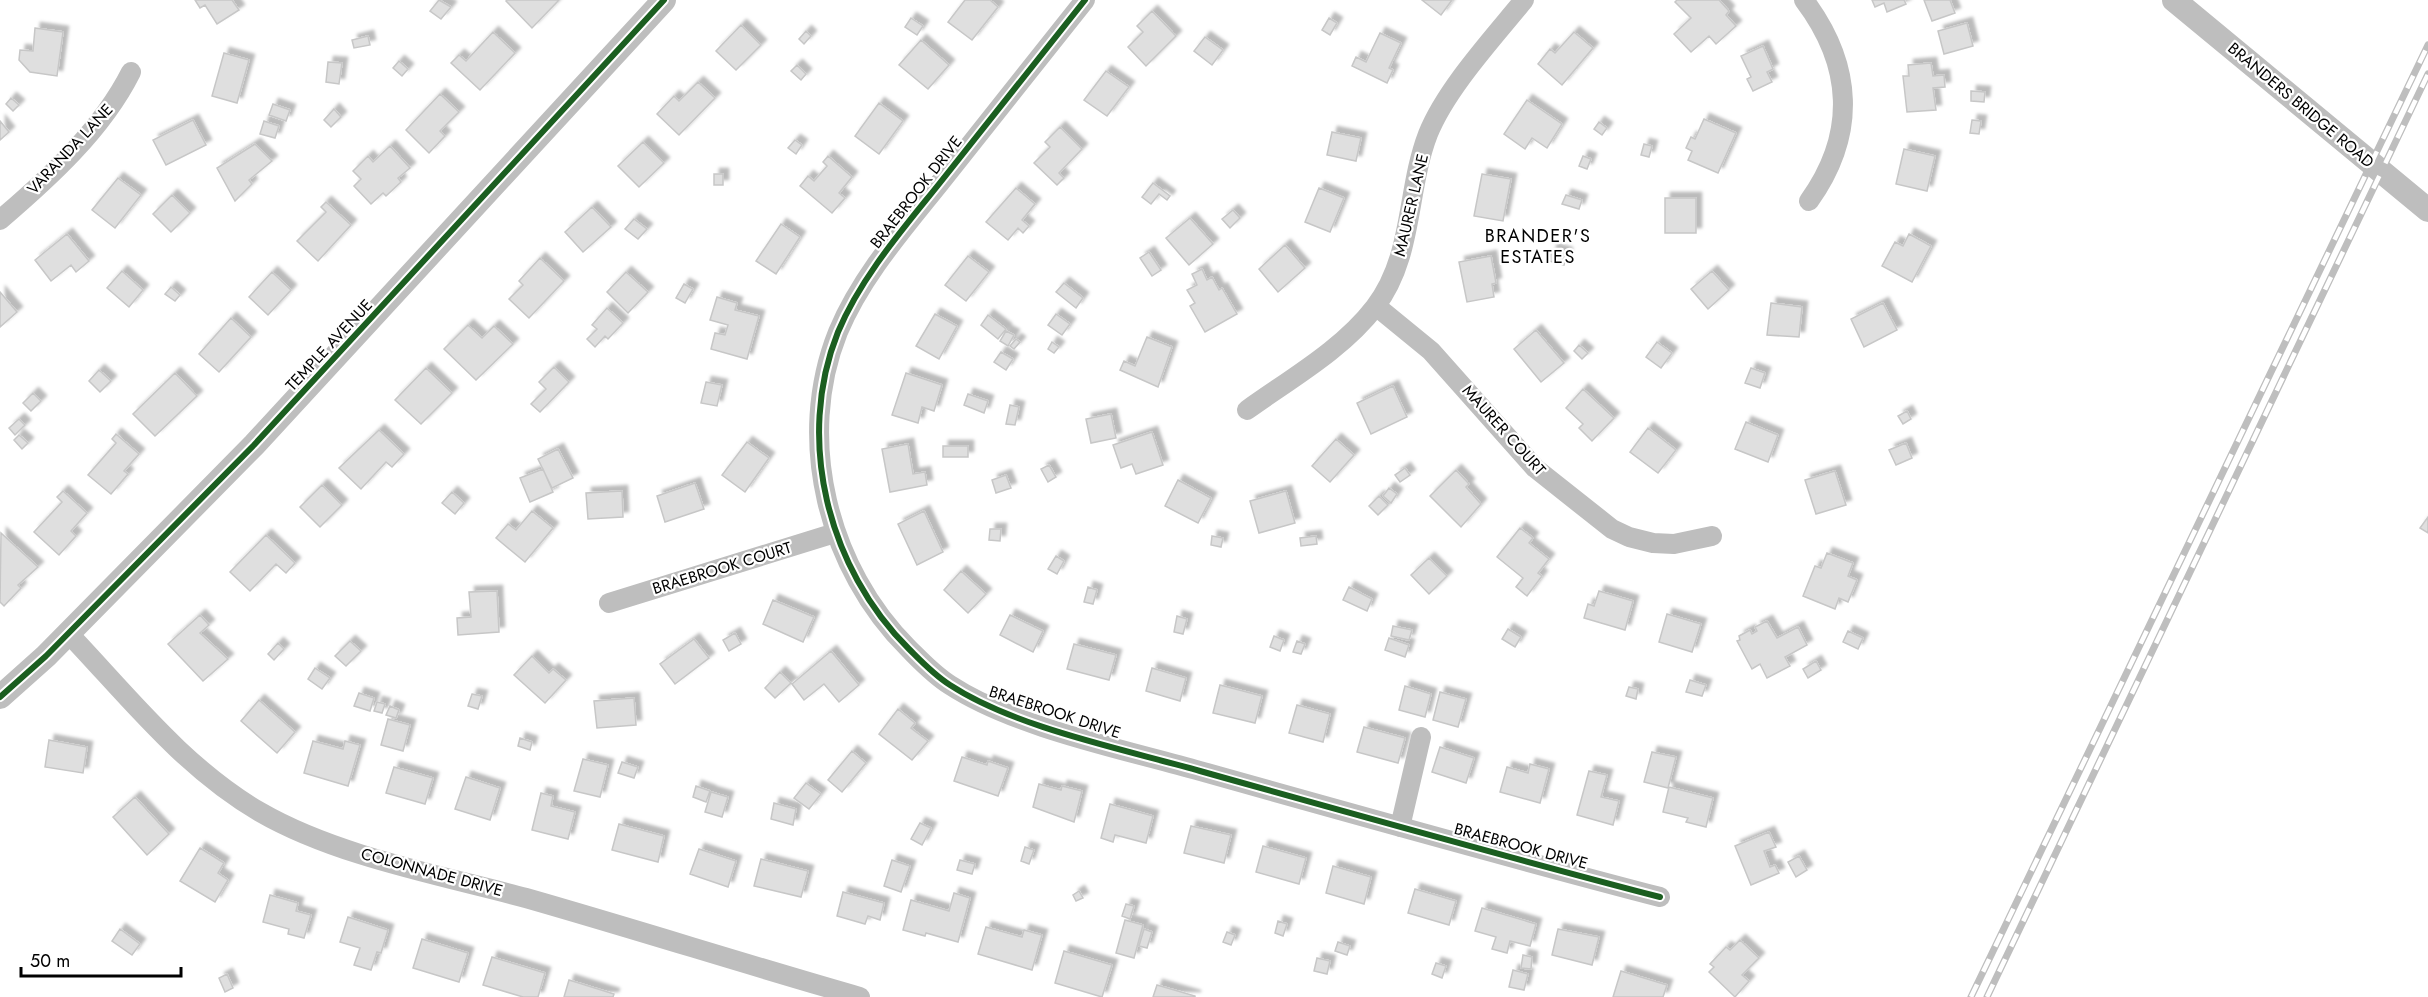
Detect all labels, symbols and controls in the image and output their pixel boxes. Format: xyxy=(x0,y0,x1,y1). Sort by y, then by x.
street label: BRANDERS BRIDGE ROAD xyxy=(2223,37,2379,173)
street label: VARANDA LANE xyxy=(22,99,118,199)
street label: BRAEBROOK DRIVE xyxy=(865,131,967,253)
street label: MAURER LANE xyxy=(1388,152,1434,258)
district label: BRANDER'S ESTATES xyxy=(1485,223,1591,270)
street label: TEMPLE AVENUE xyxy=(280,294,378,396)
street label: MAURER COURT xyxy=(1457,380,1551,481)
street label: BRAEBROOK COURT xyxy=(650,536,795,600)
street label: BRAEBROOK DRIVE xyxy=(986,680,1124,744)
street label: BRAEBROOK DRIVE xyxy=(1452,817,1590,875)
street label: COLONNADE DRIVE xyxy=(359,842,505,902)
scale bar xyxy=(21,940,182,978)
text: 50 m xyxy=(30,948,70,974)

